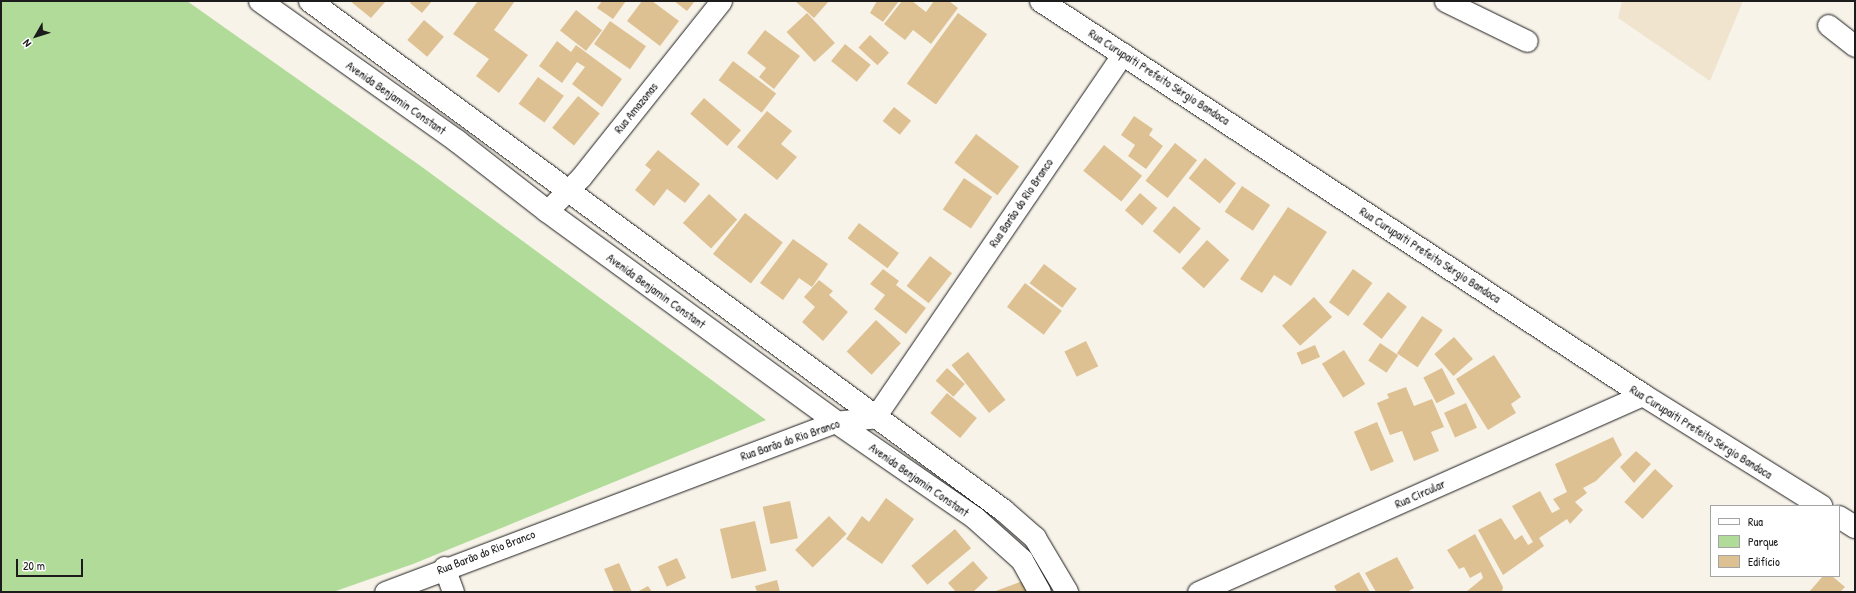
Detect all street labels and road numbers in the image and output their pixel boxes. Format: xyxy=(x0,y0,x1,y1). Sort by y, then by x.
street label: Rua Curupaiti Prefeito Sérgio Bandoca xyxy=(1086,26,1232,128)
street label: Avenida Benjamin Constant xyxy=(343,58,449,138)
street label: Rua Amazonas xyxy=(611,80,661,136)
street label: Rua Barão do Rio Branco xyxy=(986,156,1056,250)
street label: Rua Curupaiti Prefeito Sérgio Bandoca xyxy=(1357,204,1503,306)
street label: Avenida Benjamin Constant xyxy=(604,250,708,332)
street label: Rua Curupaiti Prefeito Sérgio Bandoca xyxy=(1627,382,1775,482)
street label: Rua Barão do Rio Branco xyxy=(739,416,841,464)
street label: Avenida Benjamin Constant xyxy=(866,440,972,520)
street label: Rua Circular xyxy=(1393,477,1447,511)
street label: Rua Barão do Rio Branco xyxy=(435,527,537,577)

